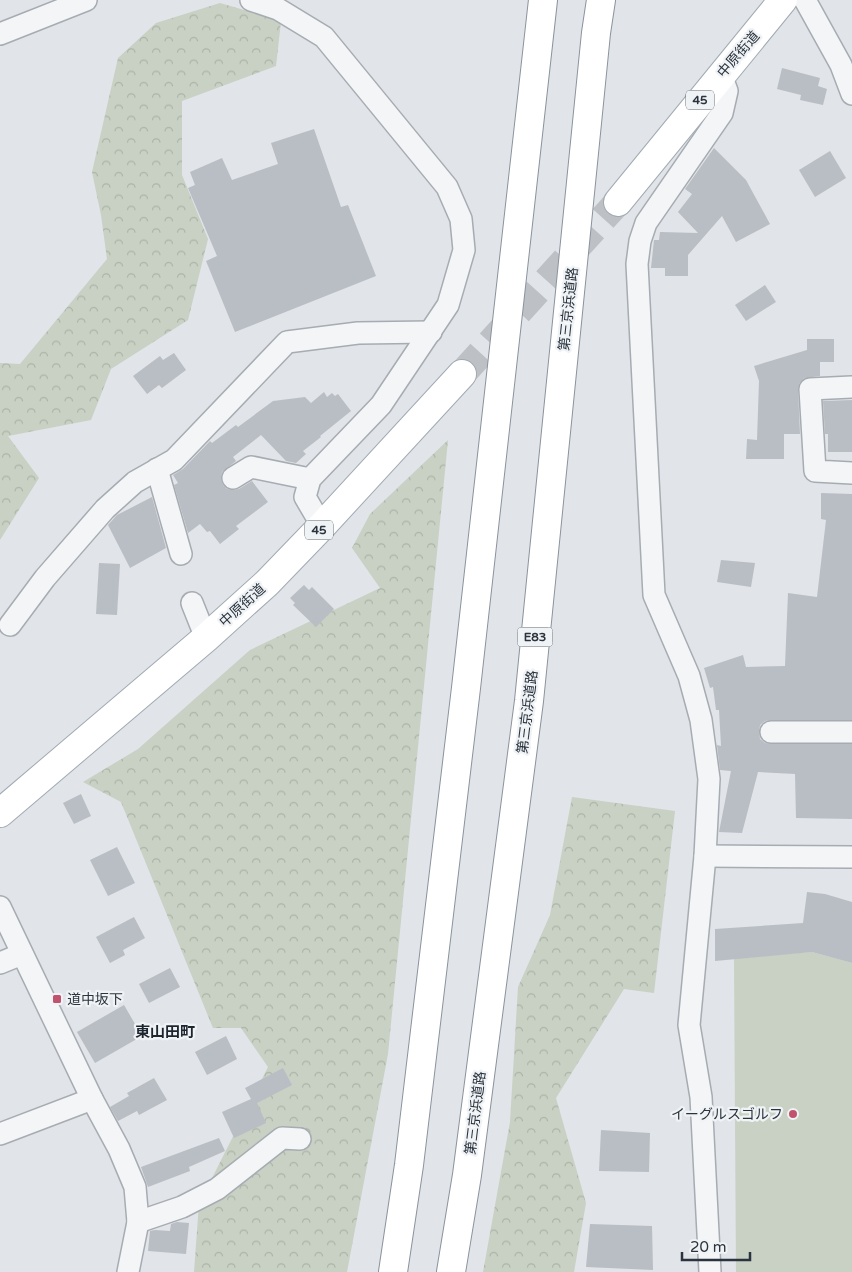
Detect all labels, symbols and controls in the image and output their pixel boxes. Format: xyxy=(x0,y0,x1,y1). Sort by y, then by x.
street label: 中原街道 xyxy=(714,28,763,81)
road number: 45 xyxy=(686,90,714,110)
street label: 第三京浜道路 xyxy=(556,266,581,352)
road number: 45 xyxy=(305,520,333,540)
street label: 中原街道 xyxy=(216,580,269,630)
road number: E83 xyxy=(518,628,552,646)
street label: 第三京浜道路 xyxy=(514,669,541,755)
place label: 道中坂下 xyxy=(67,991,123,1008)
marker: 道中坂下 xyxy=(51,993,63,1005)
district label: 東山田町 xyxy=(135,1023,195,1041)
street label: 第三京浜道路 xyxy=(462,1070,489,1156)
place label: イーグルスゴルフ xyxy=(671,1106,783,1123)
marker: イーグルスゴルフ xyxy=(787,1108,799,1120)
scale bar xyxy=(682,1230,750,1262)
text: 20 m xyxy=(690,1238,727,1256)

